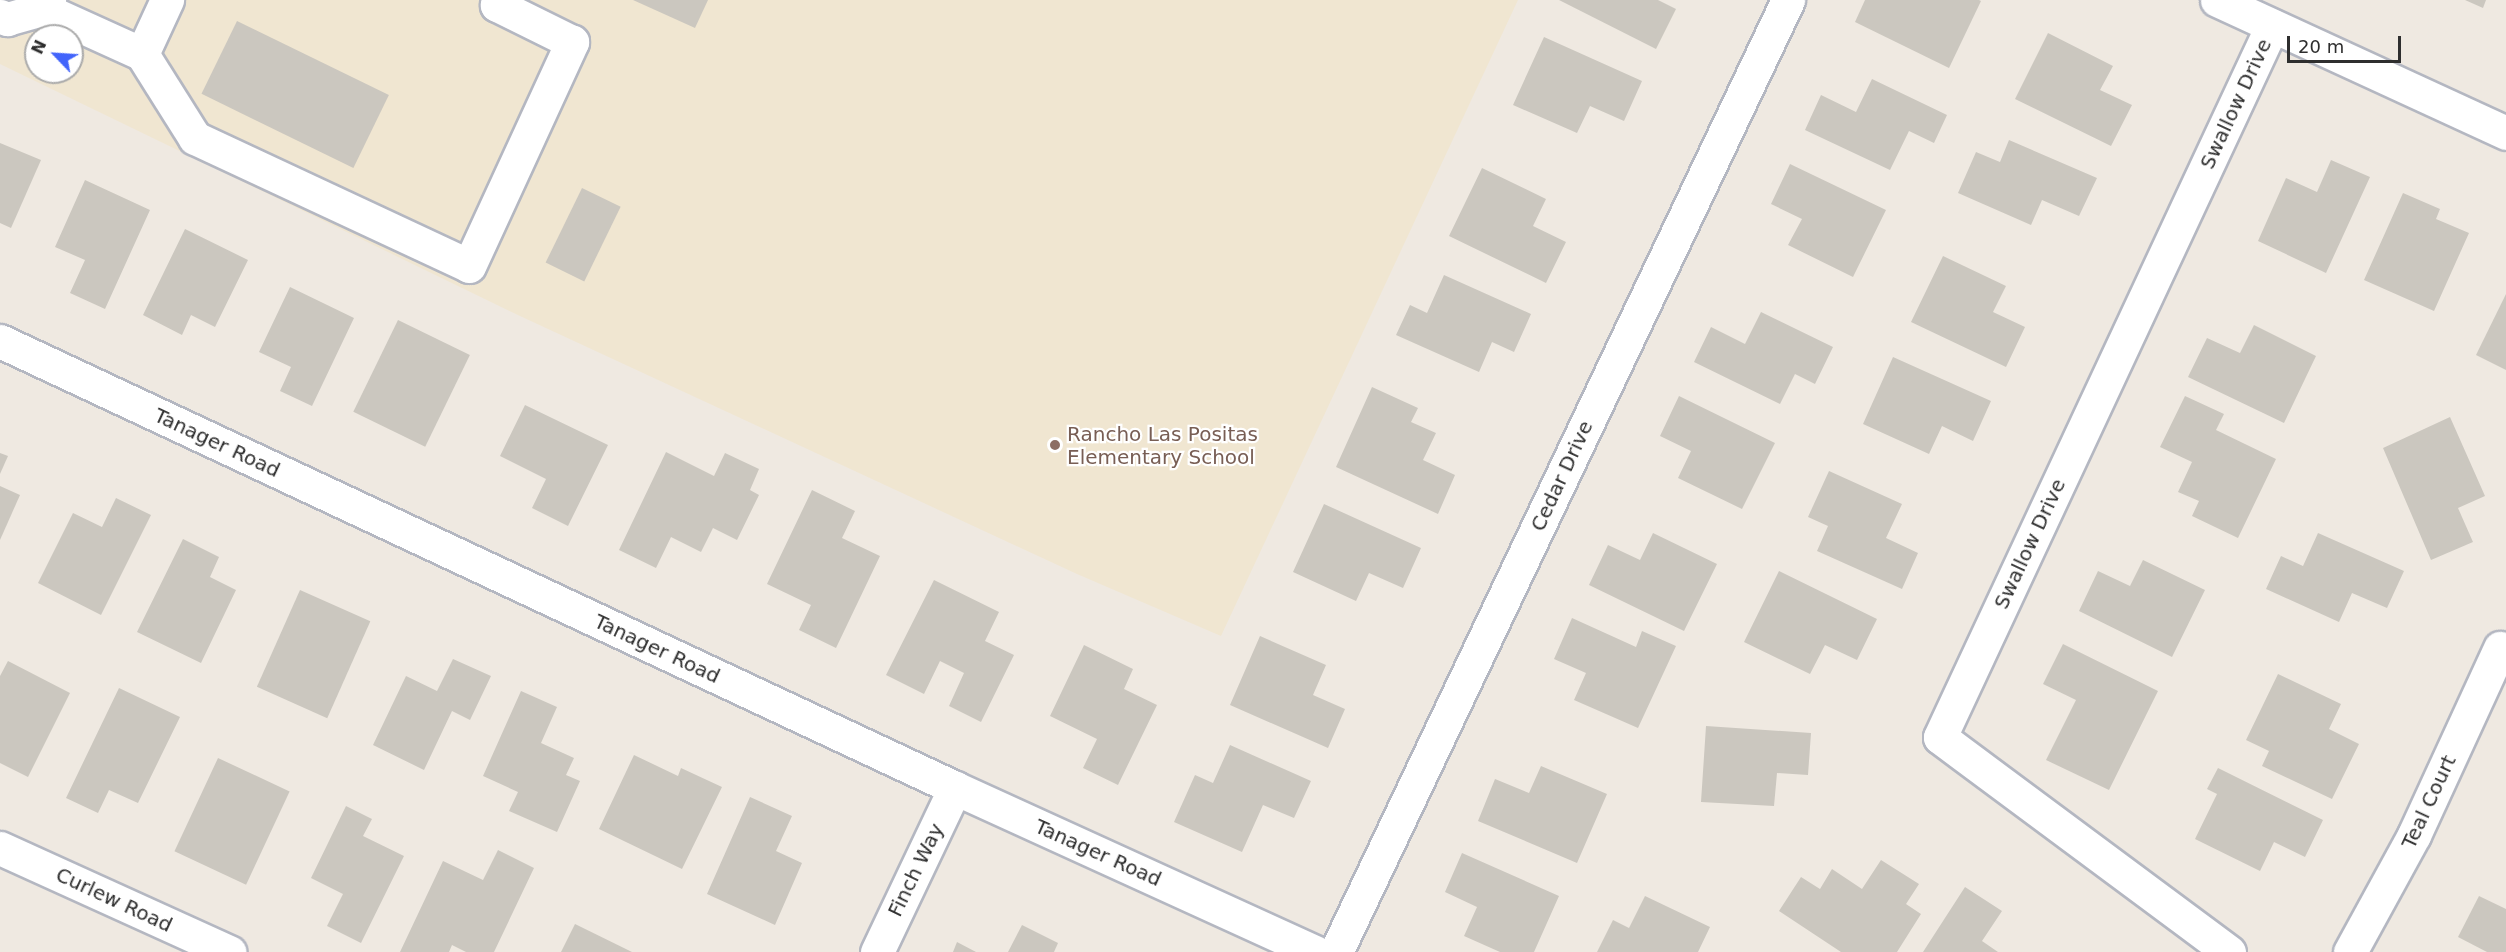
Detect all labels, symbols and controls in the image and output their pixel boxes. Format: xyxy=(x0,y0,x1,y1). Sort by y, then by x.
north arrow xyxy=(24,24,84,84)
scale bar xyxy=(2290,24,2404,62)
street label: Swallow Drive xyxy=(2195,35,2277,173)
text: 20 m xyxy=(2298,36,2344,57)
text: N xyxy=(28,37,50,57)
street label: Tanager Road xyxy=(150,403,284,483)
street label: Cedar Drive xyxy=(1526,417,1598,535)
place label: Rancho Las Positas Elementary School xyxy=(1067,422,1258,469)
marker: Rancho Las Positas Elementary School xyxy=(1048,438,1062,452)
street label: Swallow Drive xyxy=(1989,475,2071,613)
street label: Tanager Road xyxy=(590,609,724,689)
street label: Teal Court xyxy=(2397,752,2461,852)
street label: Tanager Road xyxy=(1031,814,1165,892)
street label: Finch Way xyxy=(883,819,949,921)
street label: Curlew Road xyxy=(52,863,176,937)

